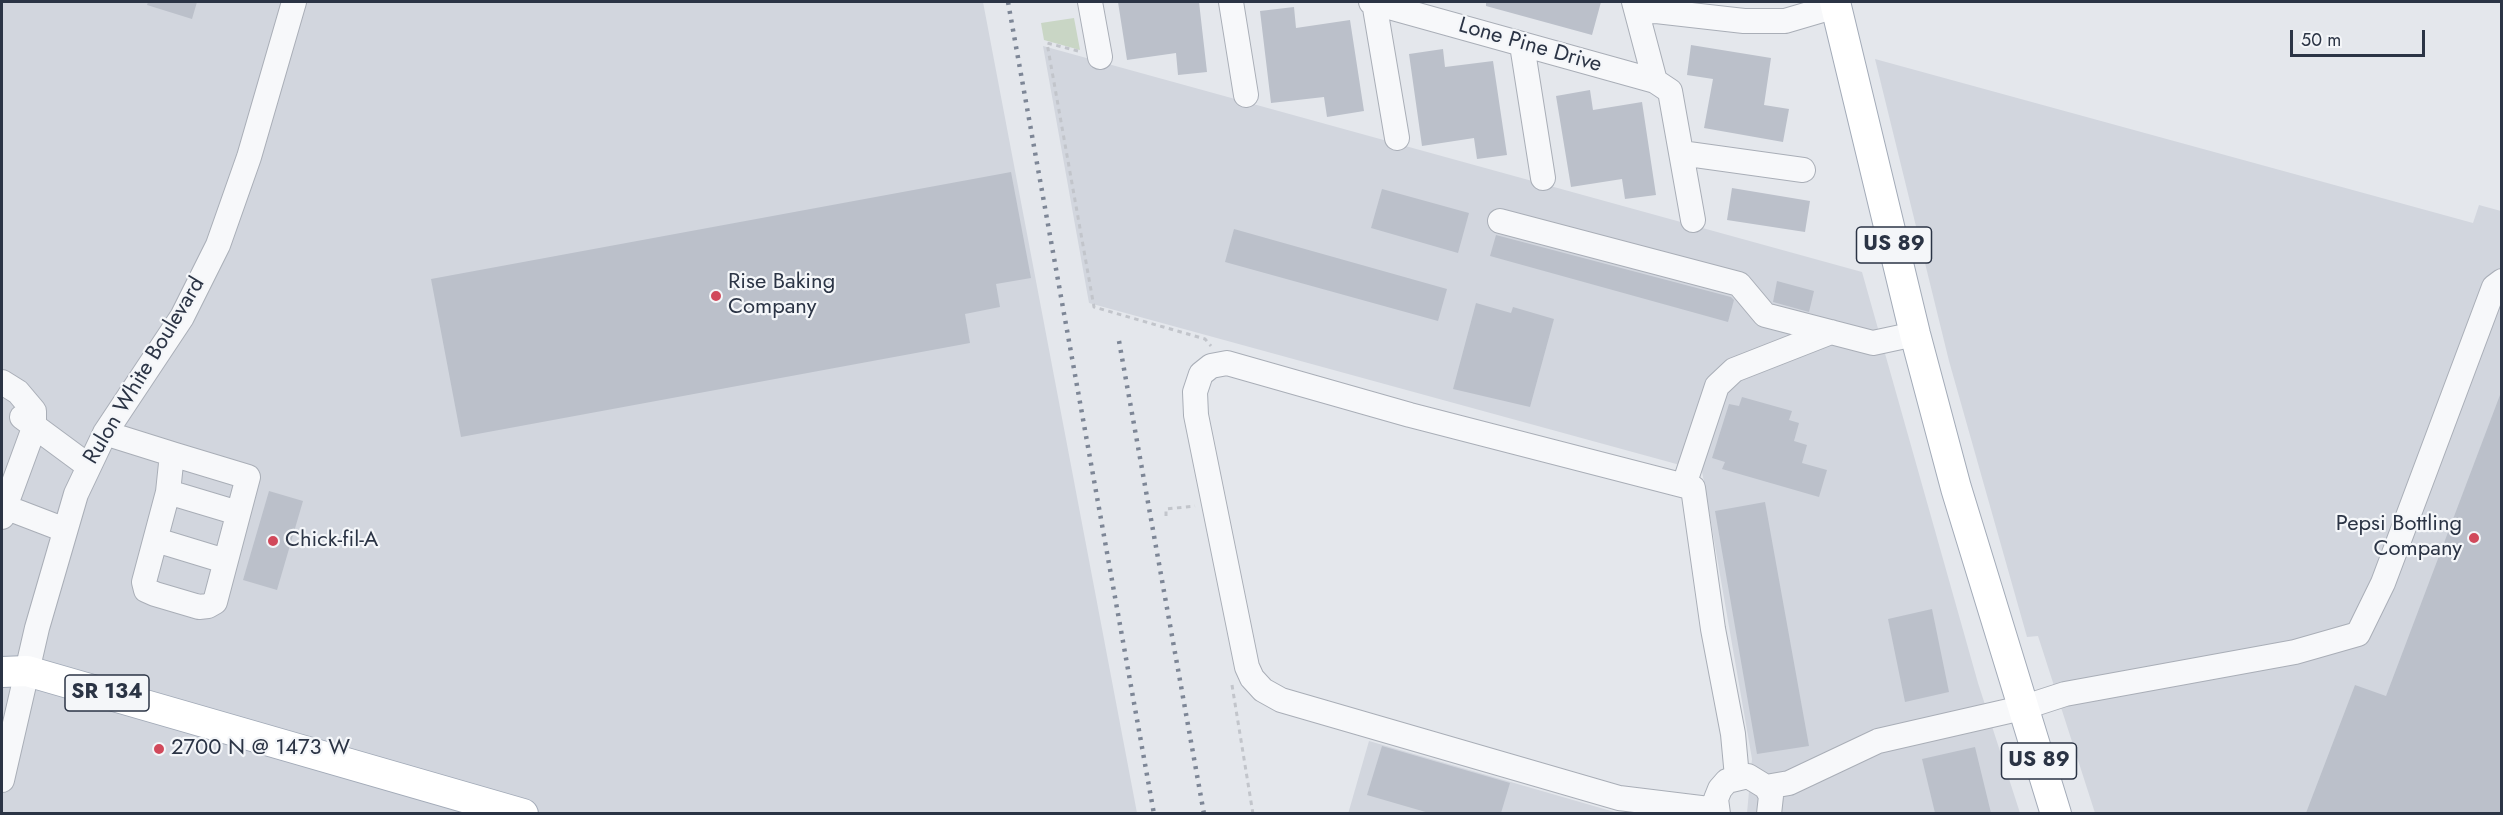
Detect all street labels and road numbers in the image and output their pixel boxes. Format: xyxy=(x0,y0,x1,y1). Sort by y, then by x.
street label: Lone Pine Drive xyxy=(1455,13,1605,79)
road number: US 89 xyxy=(1856,227,1932,263)
street label: Rulon White Boulevard xyxy=(79,273,211,469)
road number: SR 134 xyxy=(65,675,149,711)
road number: US 89 xyxy=(2002,743,2076,779)

